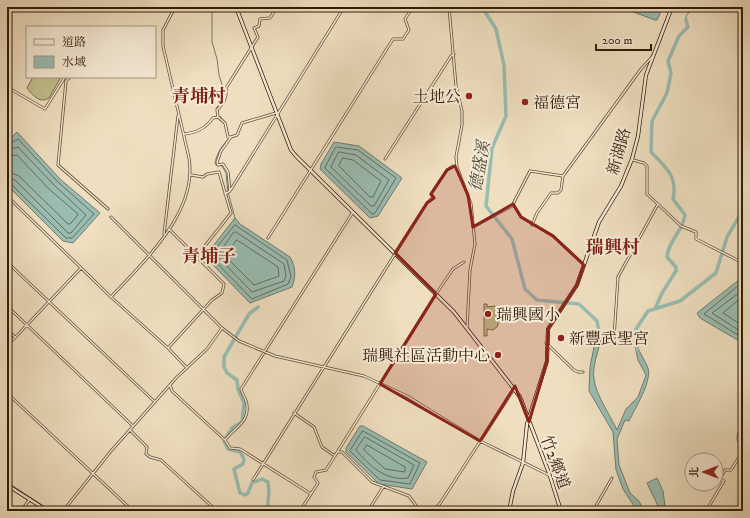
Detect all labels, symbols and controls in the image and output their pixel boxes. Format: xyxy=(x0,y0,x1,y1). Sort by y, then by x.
legend xyxy=(26,26,156,78)
scale bar xyxy=(596,26,651,52)
text: 200 m xyxy=(602,33,632,48)
text: 道路 xyxy=(62,35,86,50)
text: 水域 xyxy=(62,55,86,70)
district label: 青埔村 xyxy=(172,86,226,108)
place label: 土地公 xyxy=(413,87,461,107)
marker: 土地公 xyxy=(464,91,474,101)
place label: 福德宮 xyxy=(533,93,581,113)
marker: 福德宮 xyxy=(520,97,530,107)
street label: 新湖路 xyxy=(603,125,635,177)
water label: 德盛溪 xyxy=(465,137,496,193)
district label: 瑞興村 xyxy=(586,237,640,259)
district label: 青埔子 xyxy=(182,246,236,268)
place label: 瑞興國小 xyxy=(496,305,560,325)
marker: 瑞興國小 xyxy=(483,309,493,319)
place label: 新豐武聖宮 xyxy=(569,329,649,349)
marker: 新豐武聖宮 xyxy=(556,333,566,343)
place label: 瑞興社區活動中心 xyxy=(362,346,490,366)
marker: 瑞興社區活動中心 xyxy=(493,350,503,360)
street label: 竹2鄉道 xyxy=(536,433,574,492)
north arrow xyxy=(684,452,724,492)
text: 北 xyxy=(688,467,702,478)

